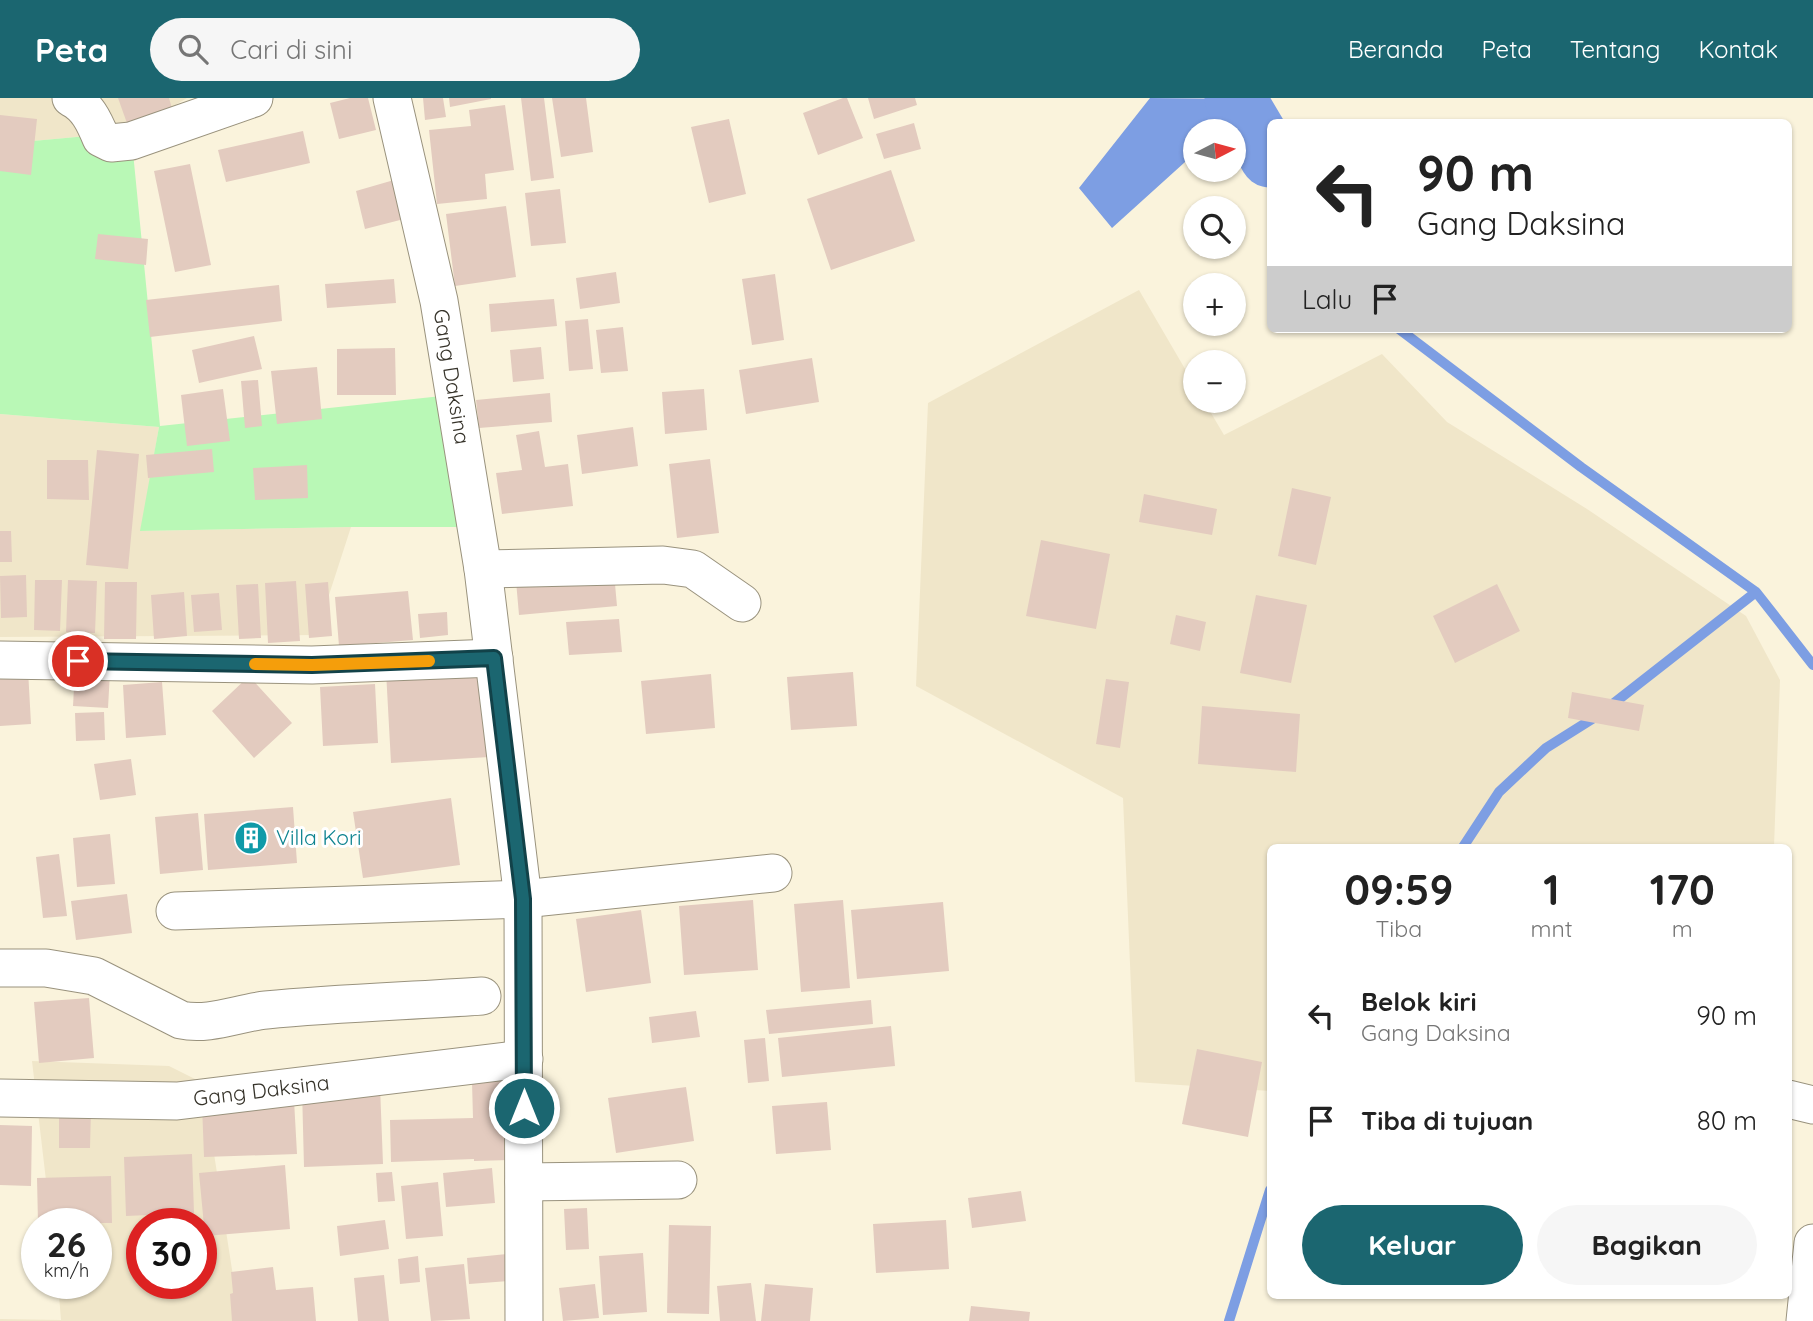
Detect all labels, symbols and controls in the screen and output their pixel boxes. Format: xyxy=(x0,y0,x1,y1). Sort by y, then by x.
search box xyxy=(150,18,640,81)
text: Peta xyxy=(35,29,108,70)
icon: search xyxy=(174,30,212,68)
text: Cari di sini xyxy=(230,33,352,66)
text: Beranda xyxy=(1348,34,1444,64)
text: Peta xyxy=(1482,34,1532,64)
text: Tentang xyxy=(1570,34,1660,64)
text: Kontak xyxy=(1698,34,1778,64)
north arrow xyxy=(1183,119,1246,182)
map controls xyxy=(1183,119,1246,413)
text: 90 m xyxy=(1417,142,1534,203)
icon: left xyxy=(1302,147,1393,238)
button: search xyxy=(1183,196,1246,259)
text: Gang Daksina xyxy=(1417,203,1625,243)
button: + xyxy=(1183,273,1246,336)
icon: arrive xyxy=(1366,280,1404,318)
text: Lalu xyxy=(1302,283,1352,316)
street label: Gang Daksina xyxy=(428,307,476,446)
button: − xyxy=(1183,350,1246,413)
pin xyxy=(48,631,108,691)
icon: arrive xyxy=(59,642,97,680)
building icon: Villa Kori xyxy=(232,819,270,857)
place label: Villa Kori xyxy=(276,824,362,850)
text: 09:59 xyxy=(1344,863,1453,916)
text: 1 xyxy=(1543,863,1560,916)
text: 170 xyxy=(1650,863,1715,916)
text: Tiba xyxy=(1375,914,1422,943)
text: mnt xyxy=(1530,914,1573,943)
text: m xyxy=(1672,914,1693,943)
text: Belok kiri xyxy=(1361,985,1477,1018)
icon: left xyxy=(1302,997,1340,1035)
text: 90 m xyxy=(1696,999,1757,1032)
text: Gang Daksina xyxy=(1361,1018,1511,1047)
street label: Gang Daksina xyxy=(192,1069,331,1111)
position arrow xyxy=(487,1071,561,1145)
icon: arrive xyxy=(1302,1102,1340,1140)
text: Tiba di tujuan xyxy=(1361,1104,1533,1137)
text: 80 m xyxy=(1697,1104,1757,1137)
button: Keluar xyxy=(1302,1205,1523,1285)
button: Bagikan xyxy=(1537,1205,1757,1285)
speed limit sign: 30 xyxy=(126,1208,217,1299)
text: 26 xyxy=(47,1222,86,1266)
text: km/h xyxy=(44,1259,89,1282)

